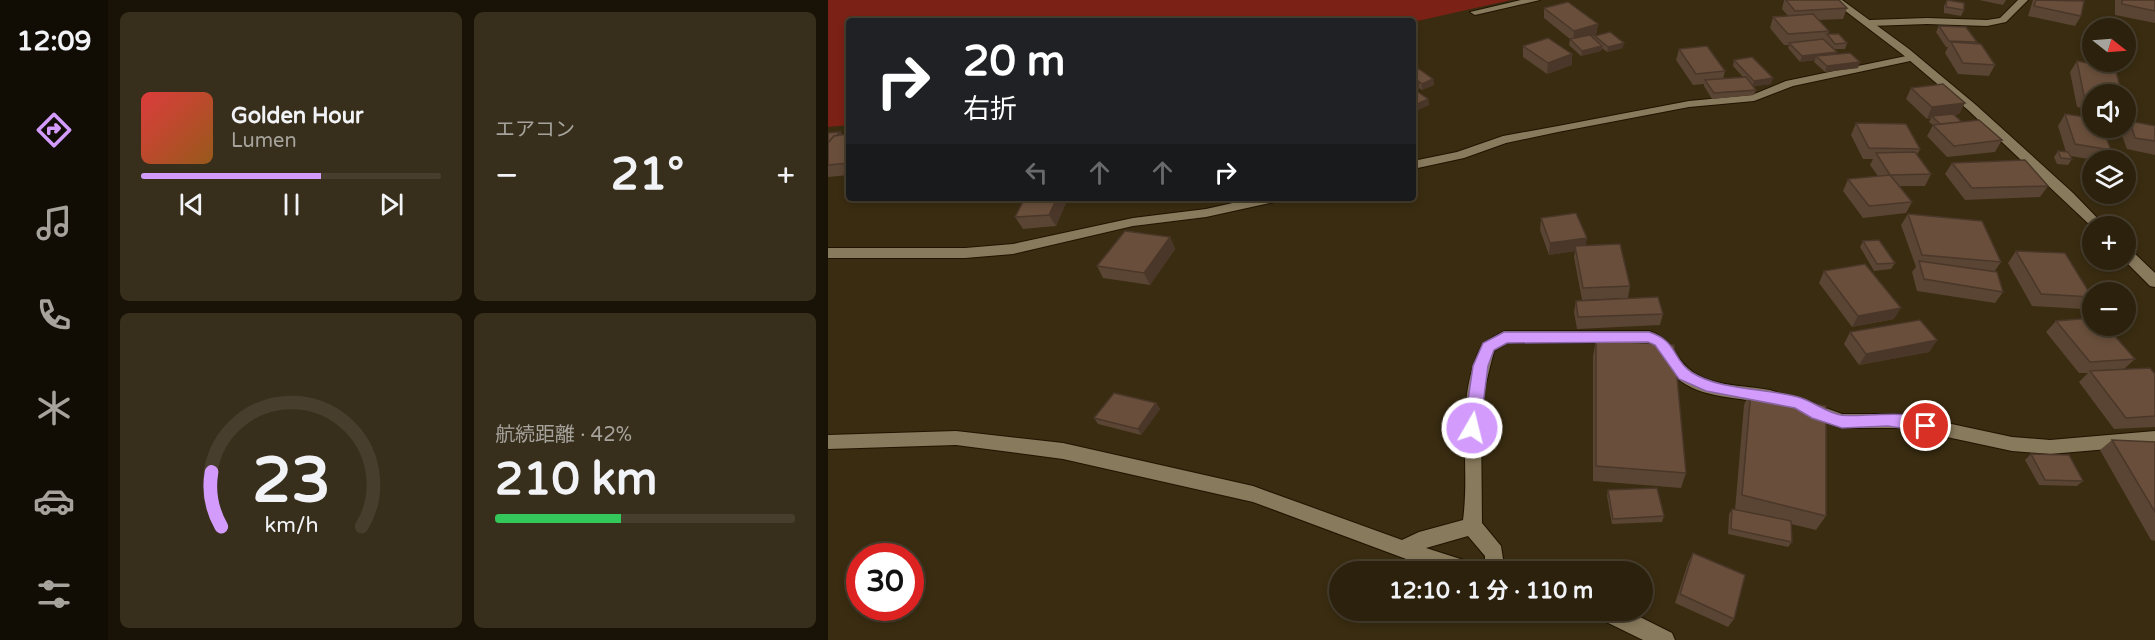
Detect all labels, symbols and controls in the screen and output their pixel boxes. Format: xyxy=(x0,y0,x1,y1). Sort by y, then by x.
north arrow xyxy=(2082,18,2136,72)
map controls xyxy=(2082,18,2136,336)
text: 12:09 xyxy=(17,25,91,58)
text: 20 m xyxy=(963,36,1065,87)
icon: right xyxy=(864,42,942,120)
button: sound xyxy=(2082,84,2136,138)
text: 右折 xyxy=(963,93,1017,126)
text: Golden Hour xyxy=(231,103,363,129)
icon: directions xyxy=(33,109,75,151)
text: エアコン xyxy=(495,118,575,142)
text: Lumen xyxy=(231,129,297,153)
text: 21° xyxy=(611,148,684,202)
button: layers xyxy=(2082,150,2136,204)
text: − xyxy=(495,156,519,195)
text: + xyxy=(776,156,795,195)
icon: left xyxy=(1020,156,1053,189)
icon: ahead xyxy=(1083,156,1116,189)
icon: ahead xyxy=(1146,156,1179,189)
icon: right xyxy=(1209,156,1242,189)
icon: previous xyxy=(175,188,208,221)
icon: pause xyxy=(275,188,308,221)
icon: next xyxy=(375,188,408,221)
icon: music xyxy=(33,202,75,244)
button: + xyxy=(2082,216,2136,270)
button: − xyxy=(2082,282,2136,336)
icon: phone xyxy=(33,294,75,336)
icon: climate xyxy=(33,387,75,429)
position arrow xyxy=(1440,396,1504,460)
pin xyxy=(1900,400,1951,451)
icon: arrive xyxy=(1909,409,1942,442)
text: 航続距離 · 42% xyxy=(495,423,632,447)
text: 23 xyxy=(252,444,330,519)
text: 210 km xyxy=(495,453,657,507)
icon: car xyxy=(33,480,75,522)
text: km/h xyxy=(264,513,318,539)
speed limit sign: 30 xyxy=(846,543,924,621)
icon: filters xyxy=(33,573,75,615)
text: 12:10 · 1 分 · 110 m xyxy=(1389,578,1593,604)

